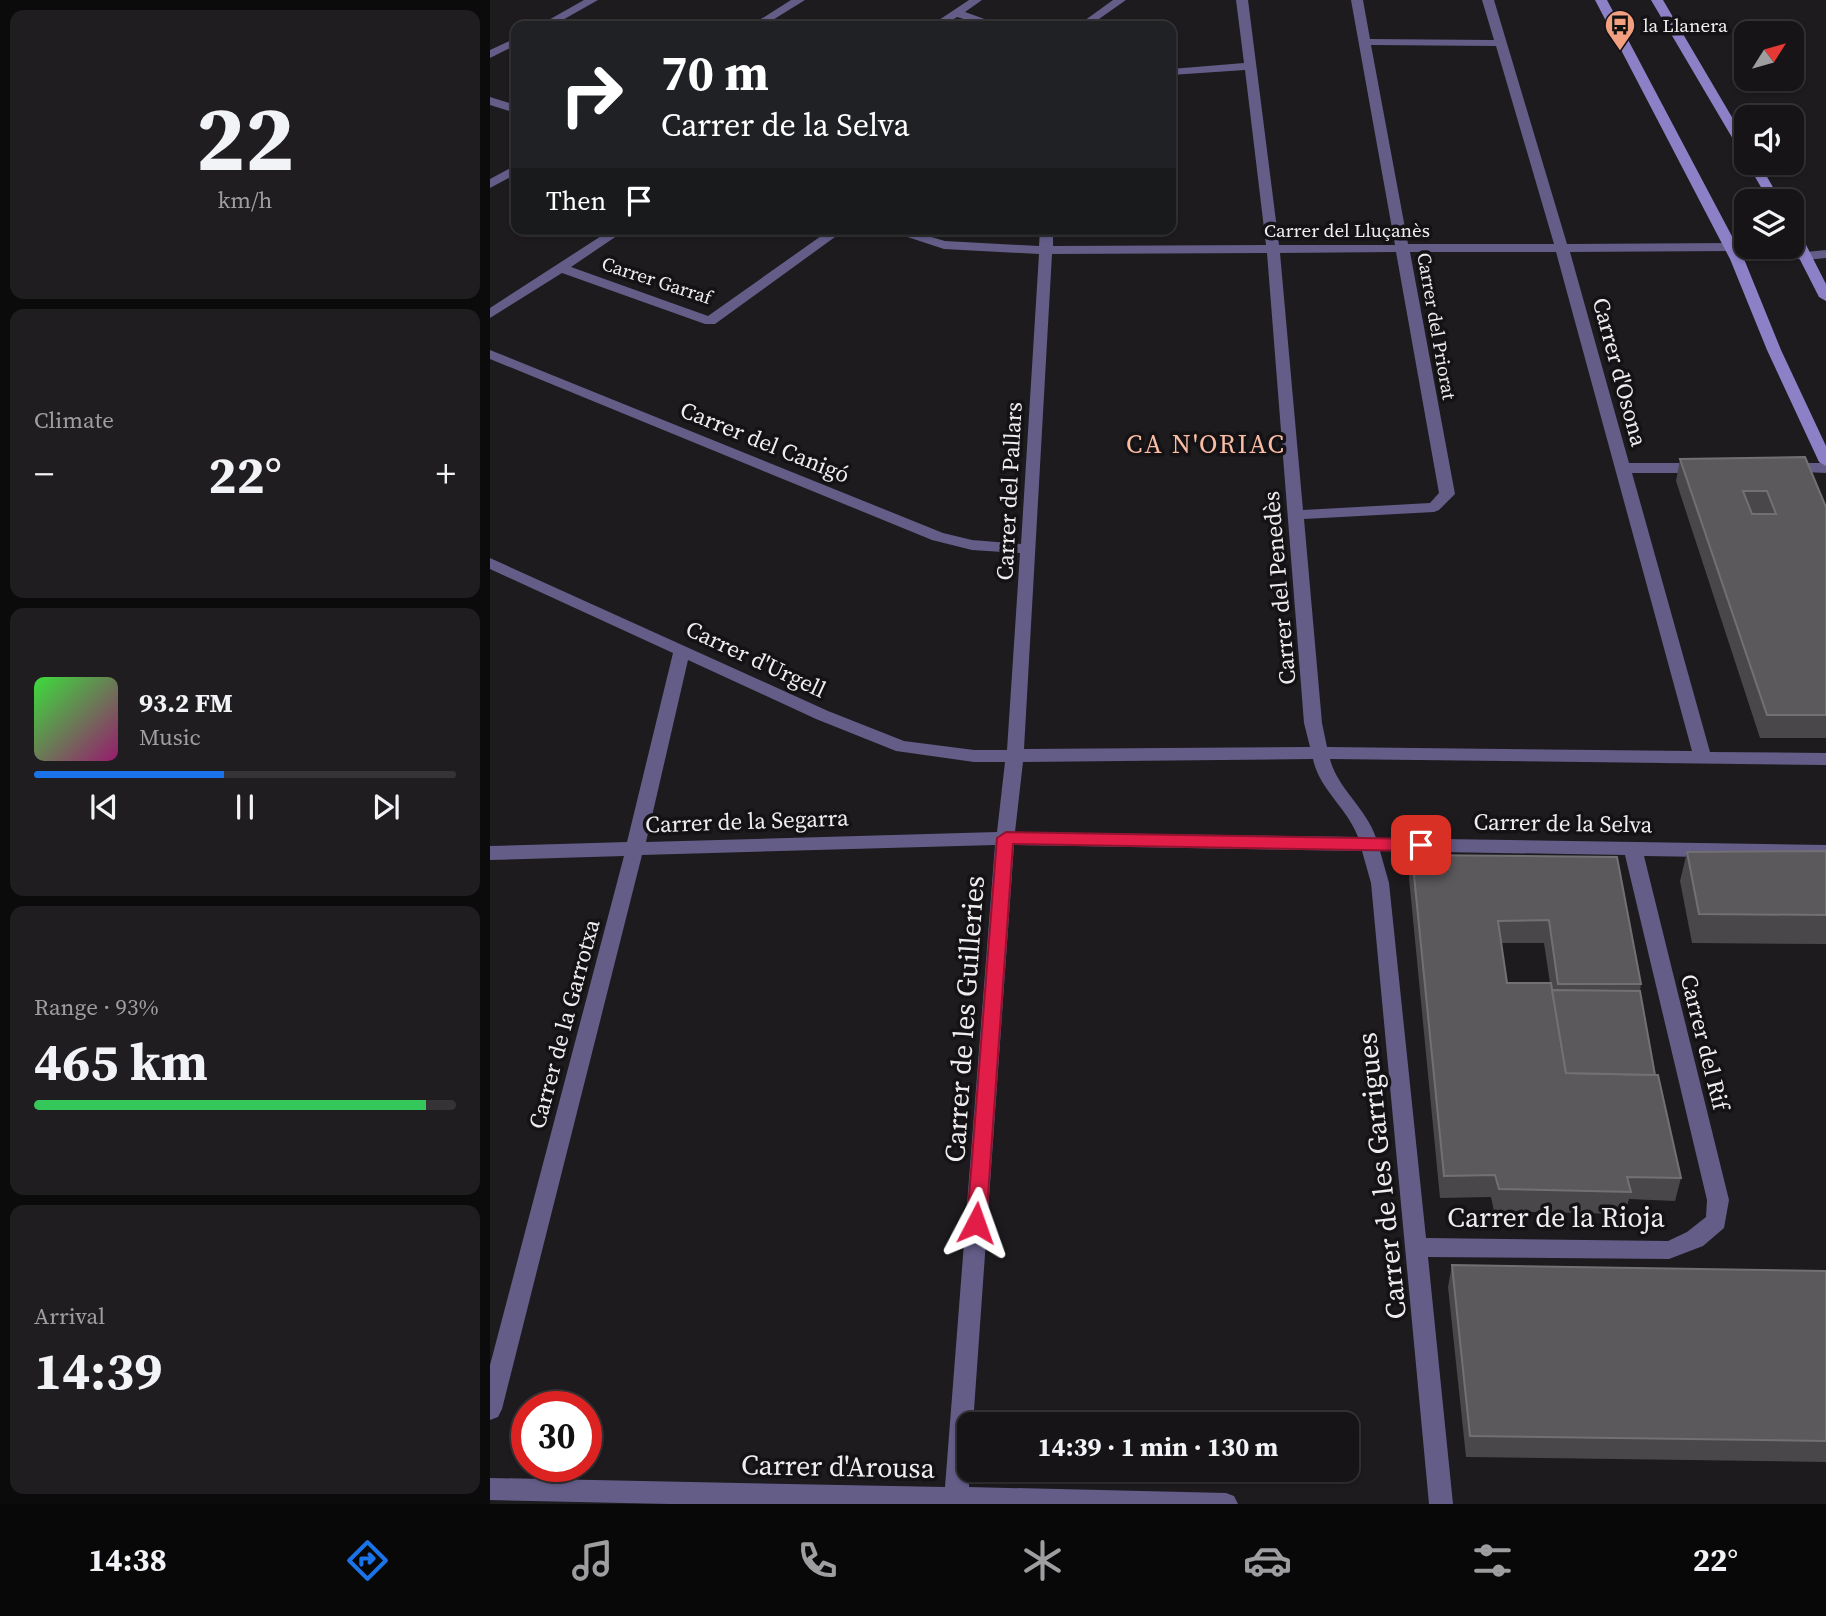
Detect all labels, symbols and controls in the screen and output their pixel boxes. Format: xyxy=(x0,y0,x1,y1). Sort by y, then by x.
bus stop icon: la Llanera xyxy=(1603,8,1637,52)
place label: la Llanera xyxy=(1643,12,1728,38)
north arrow xyxy=(1734,21,1804,91)
map controls xyxy=(1734,21,1804,259)
text: 70 m xyxy=(661,39,769,106)
icon: right xyxy=(546,49,637,140)
text: 22 xyxy=(196,76,294,200)
text: Carrer de la Selva xyxy=(661,103,910,147)
button: sound xyxy=(1734,105,1804,175)
icon: arrive xyxy=(620,182,658,220)
text: Then xyxy=(546,183,606,219)
text: km/h xyxy=(218,184,272,216)
button: layers xyxy=(1734,189,1804,259)
street label: Carrer del Lluçanès xyxy=(1264,217,1430,243)
street label: Carrer Garraf xyxy=(599,250,718,311)
street label: Carrer del Priorat xyxy=(1411,250,1463,402)
street label: Carrer d'Osona xyxy=(1585,294,1655,450)
street label: Carrer del Canigó xyxy=(676,393,854,491)
street label: Carrer del Pallars xyxy=(988,401,1030,581)
text: Climate xyxy=(34,404,114,436)
district label: CA N'ORIAC xyxy=(1126,426,1286,462)
text: 22° xyxy=(208,439,282,510)
text: − xyxy=(34,448,54,500)
text: + xyxy=(436,448,456,500)
street label: Carrer del Penedès xyxy=(1255,490,1303,686)
street label: Carrer d'Urgell xyxy=(681,613,831,706)
text: 93.2 FM xyxy=(139,685,233,721)
text: Music xyxy=(139,721,201,753)
icon: previous xyxy=(85,788,123,826)
icon: pause xyxy=(226,788,264,826)
icon: next xyxy=(367,788,405,826)
street label: Carrer de la Segarra xyxy=(645,801,850,841)
street label: Carrer de la Selva xyxy=(1473,805,1653,841)
pin xyxy=(1391,815,1451,875)
icon: arrive xyxy=(1402,826,1440,864)
street label: Carrer de les Guilleries xyxy=(935,874,993,1164)
street label: Carrer de la Garrotxa xyxy=(521,915,607,1132)
street label: Carrer del Rif xyxy=(1673,971,1738,1115)
text: Range · 93% xyxy=(34,991,159,1023)
text: 465 km xyxy=(34,1026,208,1097)
street label: Carrer de les Garrigues xyxy=(1347,1031,1415,1321)
position arrow xyxy=(939,1186,1013,1260)
street label: Carrer de la Rioja xyxy=(1447,1198,1665,1236)
text: Arrival xyxy=(34,1300,105,1332)
text: 14:39 xyxy=(34,1335,162,1406)
speed limit sign: 30 xyxy=(511,1391,602,1482)
text: 14:39 · 1 min · 130 m xyxy=(1038,1429,1278,1465)
street label: Carrer d'Arousa xyxy=(741,1445,936,1487)
icon: directions xyxy=(343,1536,392,1585)
icon: music xyxy=(568,1536,617,1585)
icon: phone xyxy=(793,1536,842,1585)
icon: climate xyxy=(1018,1536,1067,1585)
icon: car xyxy=(1243,1536,1292,1585)
icon: filters xyxy=(1468,1536,1517,1585)
text: 14:38 xyxy=(88,1538,167,1582)
text: 22° xyxy=(1693,1538,1738,1582)

